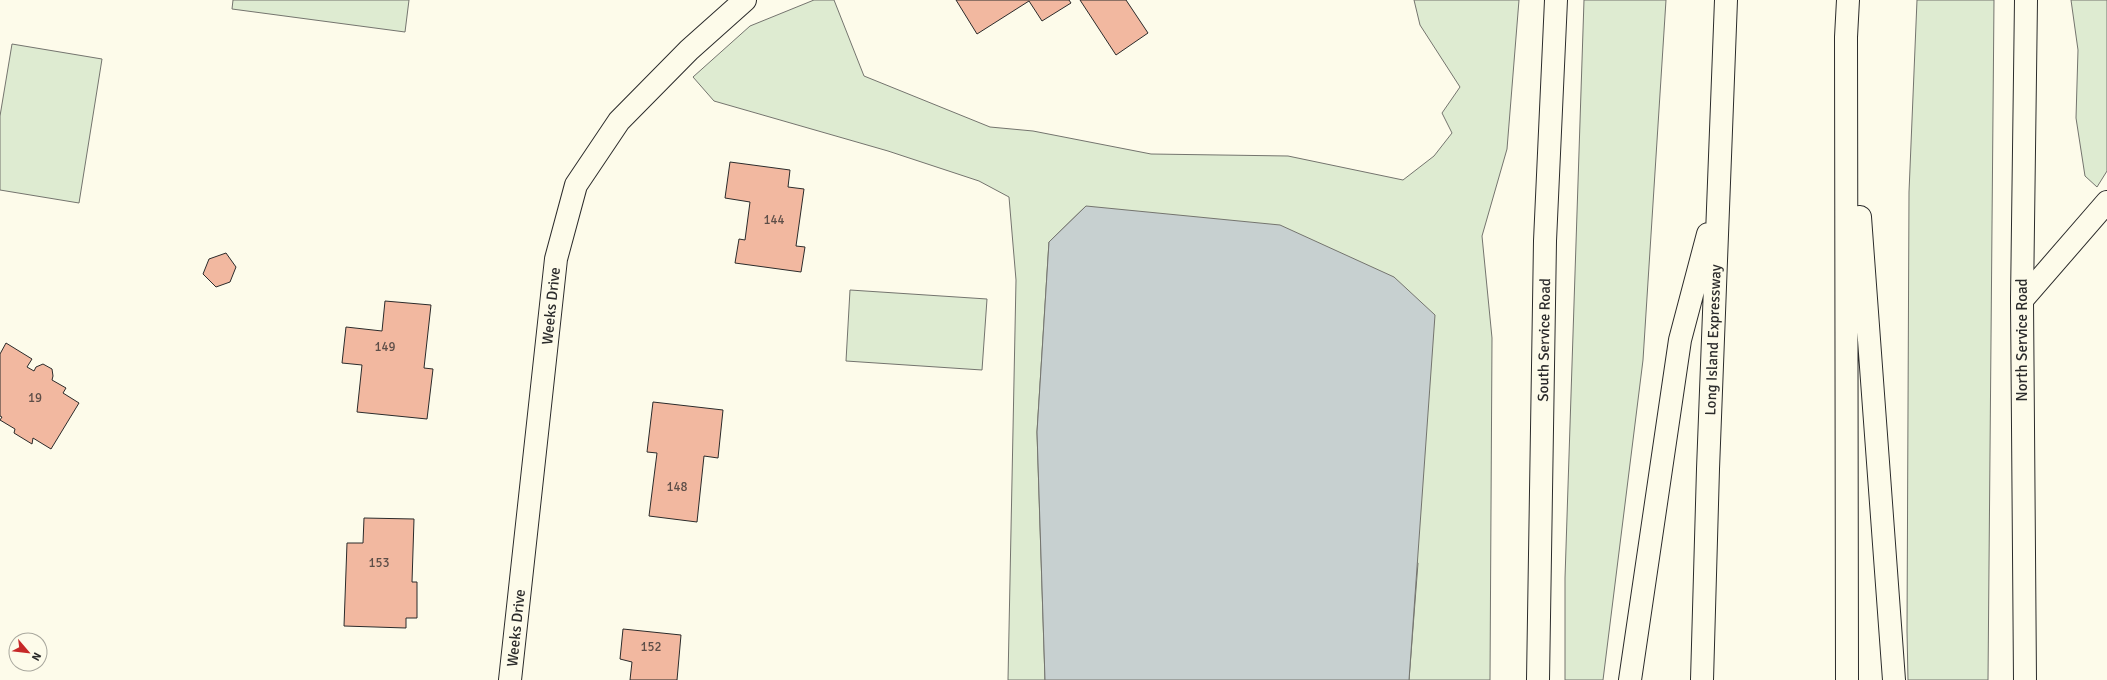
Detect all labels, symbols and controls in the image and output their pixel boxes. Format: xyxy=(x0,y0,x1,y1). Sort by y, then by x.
house number: 144 xyxy=(763,212,785,228)
street label: Long Island Expressway xyxy=(1701,264,1725,416)
street label: Weeks Drive xyxy=(538,266,564,346)
street label: South Service Road xyxy=(1534,278,1554,402)
street label: North Service Road xyxy=(2013,278,2031,401)
house number: 149 xyxy=(374,339,396,355)
house number: 19 xyxy=(28,390,42,406)
house number: 148 xyxy=(666,479,688,495)
house number: 153 xyxy=(368,555,390,571)
street label: Weeks Drive xyxy=(503,588,529,668)
north arrow xyxy=(8,632,48,672)
house number: 152 xyxy=(640,639,662,655)
text: N xyxy=(29,650,44,663)

